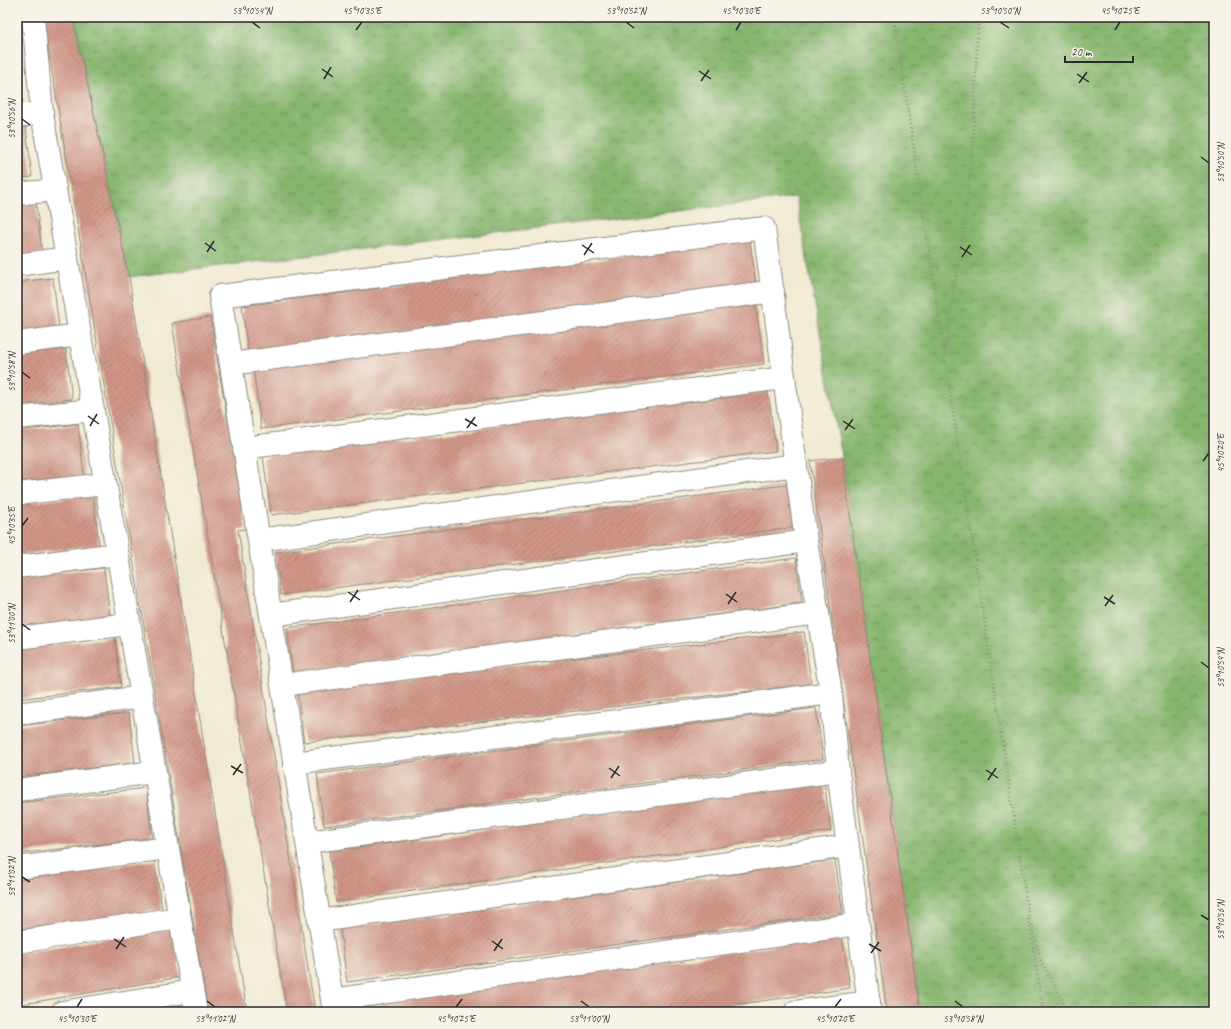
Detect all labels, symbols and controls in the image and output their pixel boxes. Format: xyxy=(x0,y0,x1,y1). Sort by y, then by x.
text: 53°10'54"N xyxy=(232,4,274,17)
text: 45°10'35"E xyxy=(343,4,383,17)
text: 53°10'52"N xyxy=(606,4,648,17)
text: 45°10'30"E xyxy=(722,4,762,17)
text: 53°10'50"N xyxy=(980,4,1022,17)
text: 45°10'25"E xyxy=(1101,4,1141,17)
scale bar xyxy=(1065,38,1133,64)
text: 20 m xyxy=(1071,44,1093,60)
text: 53°10'56"N xyxy=(5,97,18,139)
text: 53°10'50"N xyxy=(1214,141,1227,183)
text: 53°10'58"N xyxy=(5,350,18,392)
text: 45°10'20"E xyxy=(1214,432,1227,472)
text: 45°10'35"E xyxy=(5,505,18,545)
text: 53°11'00"N xyxy=(5,602,18,644)
text: 53°10'54"N xyxy=(1214,646,1227,688)
text: 53°11'02"N xyxy=(5,855,18,897)
text: 53°10'56"N xyxy=(1214,898,1227,940)
text: 45°10'30"E xyxy=(58,1012,98,1025)
text: 53°11'02"N xyxy=(195,1012,237,1025)
text: 45°10'25"E xyxy=(437,1012,477,1025)
text: 53°11'00"N xyxy=(569,1012,611,1025)
text: 45°10'20"E xyxy=(816,1012,856,1025)
text: 53°10'58"N xyxy=(943,1012,985,1025)

